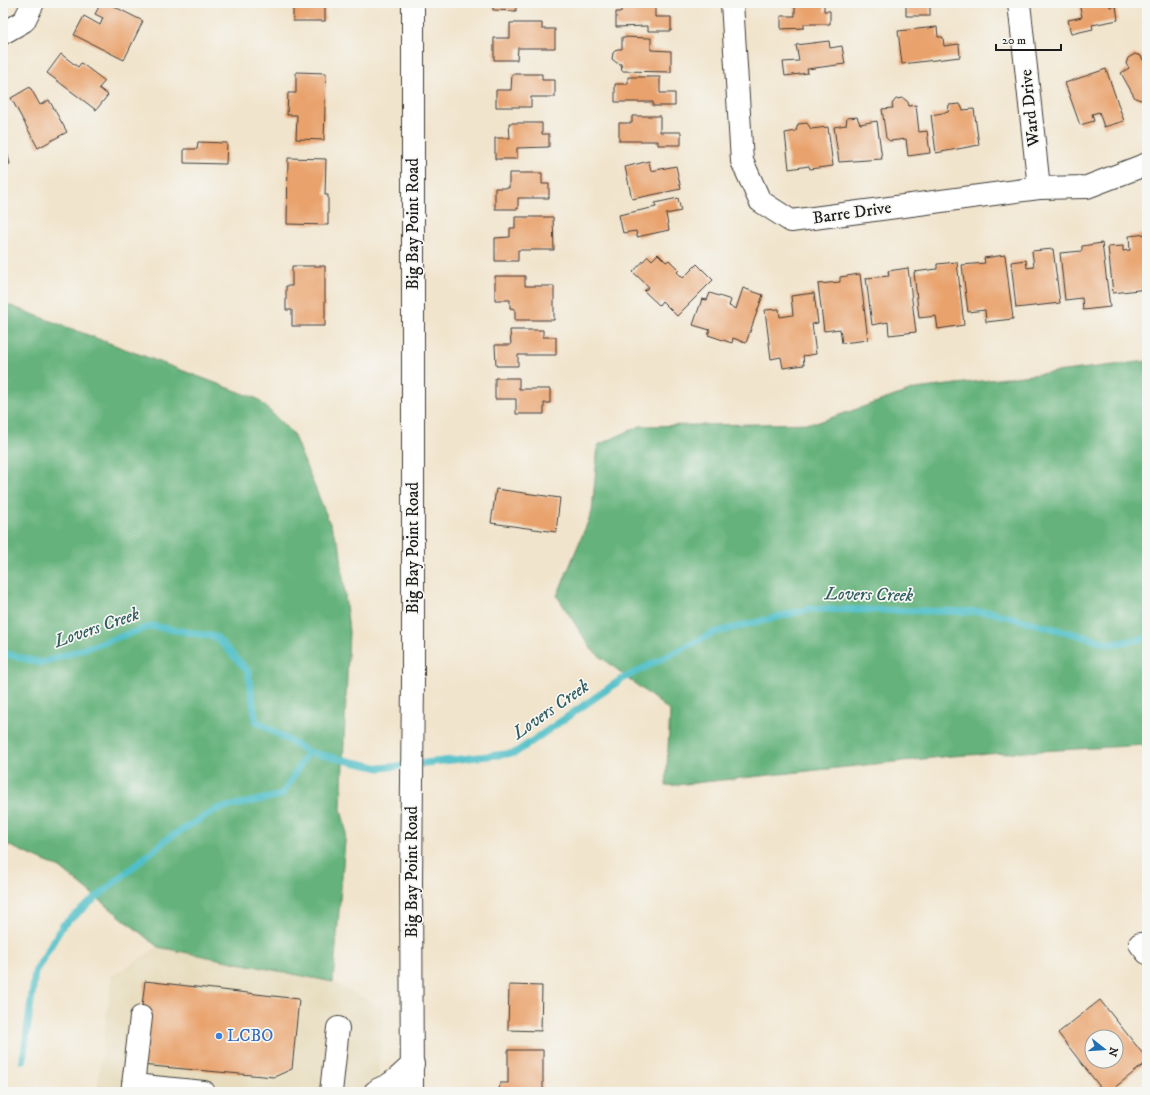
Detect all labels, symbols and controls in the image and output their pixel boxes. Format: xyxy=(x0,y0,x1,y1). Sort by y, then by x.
scale bar xyxy=(996,26,1061,52)
text: 20 m xyxy=(1002,33,1026,48)
street label: Ward Drive xyxy=(1015,68,1045,149)
street label: Big Bay Point Road xyxy=(402,158,424,290)
street label: Barre Drive xyxy=(811,197,893,229)
street label: Big Bay Point Road xyxy=(402,482,424,614)
water label: Lovers Creek xyxy=(824,583,914,607)
water label: Lovers Creek xyxy=(51,603,143,653)
water label: Lovers Creek xyxy=(508,675,594,745)
street label: Big Bay Point Road xyxy=(401,806,423,938)
place label: LCBO xyxy=(227,1025,273,1047)
north arrow xyxy=(1084,1029,1124,1069)
marker: LCBO xyxy=(214,1031,224,1041)
text: N xyxy=(1105,1045,1121,1058)

